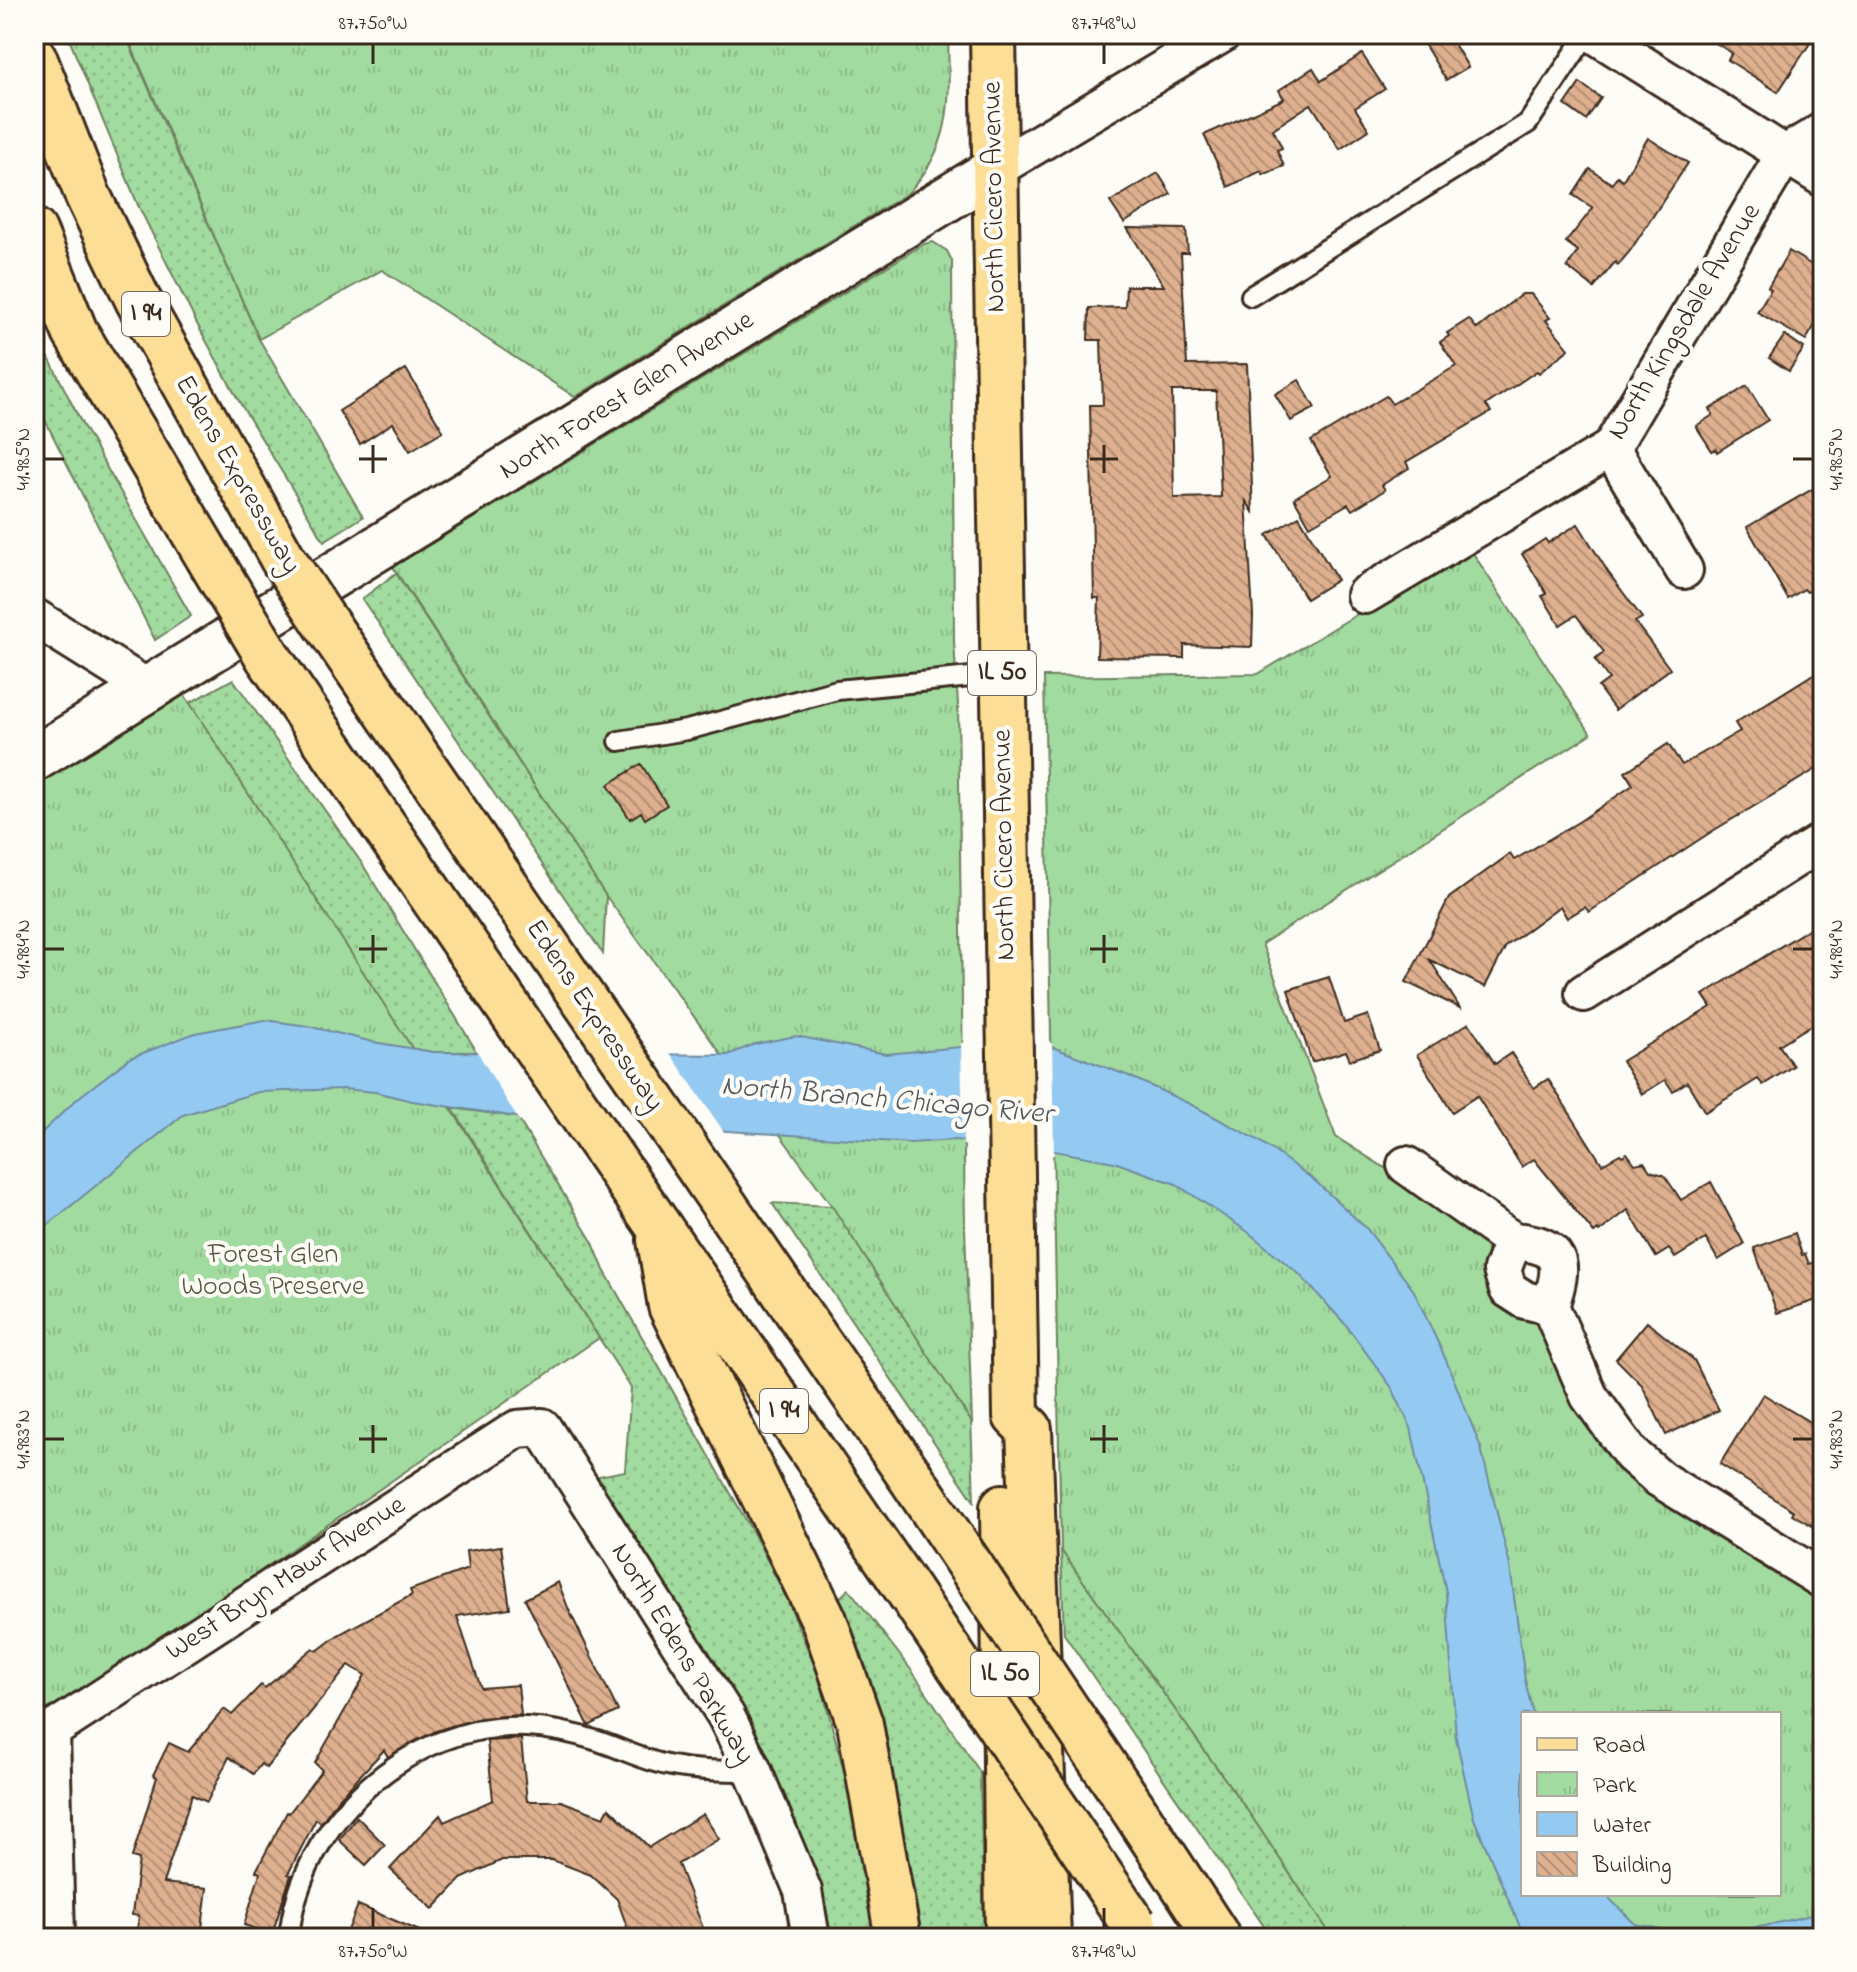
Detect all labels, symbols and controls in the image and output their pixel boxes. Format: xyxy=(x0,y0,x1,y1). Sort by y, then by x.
text: 87.750°W xyxy=(339,10,408,39)
text: 87.748°W xyxy=(1072,10,1136,39)
street label: North Cicero Avenue xyxy=(972,81,1018,313)
street label: North Kingsdale Avenue xyxy=(1598,195,1772,448)
road number: I 94 xyxy=(122,292,170,336)
street label: North Forest Glen Avenue xyxy=(492,301,763,491)
street label: Edens Expressway xyxy=(163,368,311,582)
text: 41.985°N xyxy=(10,428,39,490)
text: 41.985°N xyxy=(1823,428,1852,490)
road number: IL 50 xyxy=(968,651,1036,695)
street label: North Cicero Avenue xyxy=(982,729,1028,961)
street label: Edens Expressway xyxy=(514,912,674,1120)
text: 41.984°N xyxy=(10,919,39,979)
text: 41.984°N xyxy=(1823,919,1852,979)
water label: North Branch Chicago River xyxy=(720,1065,1058,1138)
park label: Forest Glen Woods Preserve xyxy=(181,1235,365,1308)
road number: I 94 xyxy=(760,1389,808,1433)
text: 41.983°N xyxy=(10,1409,39,1469)
text: 41.983°N xyxy=(1823,1409,1852,1469)
street label: West Bryn Mawr Avenue xyxy=(158,1486,414,1672)
street label: North Edens Parkway xyxy=(600,1536,764,1772)
road number: IL 50 xyxy=(971,1652,1039,1696)
legend xyxy=(1521,1712,1781,1896)
text: Road xyxy=(1593,1729,1646,1764)
text: Park xyxy=(1593,1769,1637,1804)
text: Water xyxy=(1593,1809,1651,1844)
text: Building xyxy=(1592,1849,1672,1884)
text: 87.750°W xyxy=(339,1938,408,1967)
text: 87.748°W xyxy=(1072,1938,1136,1967)

